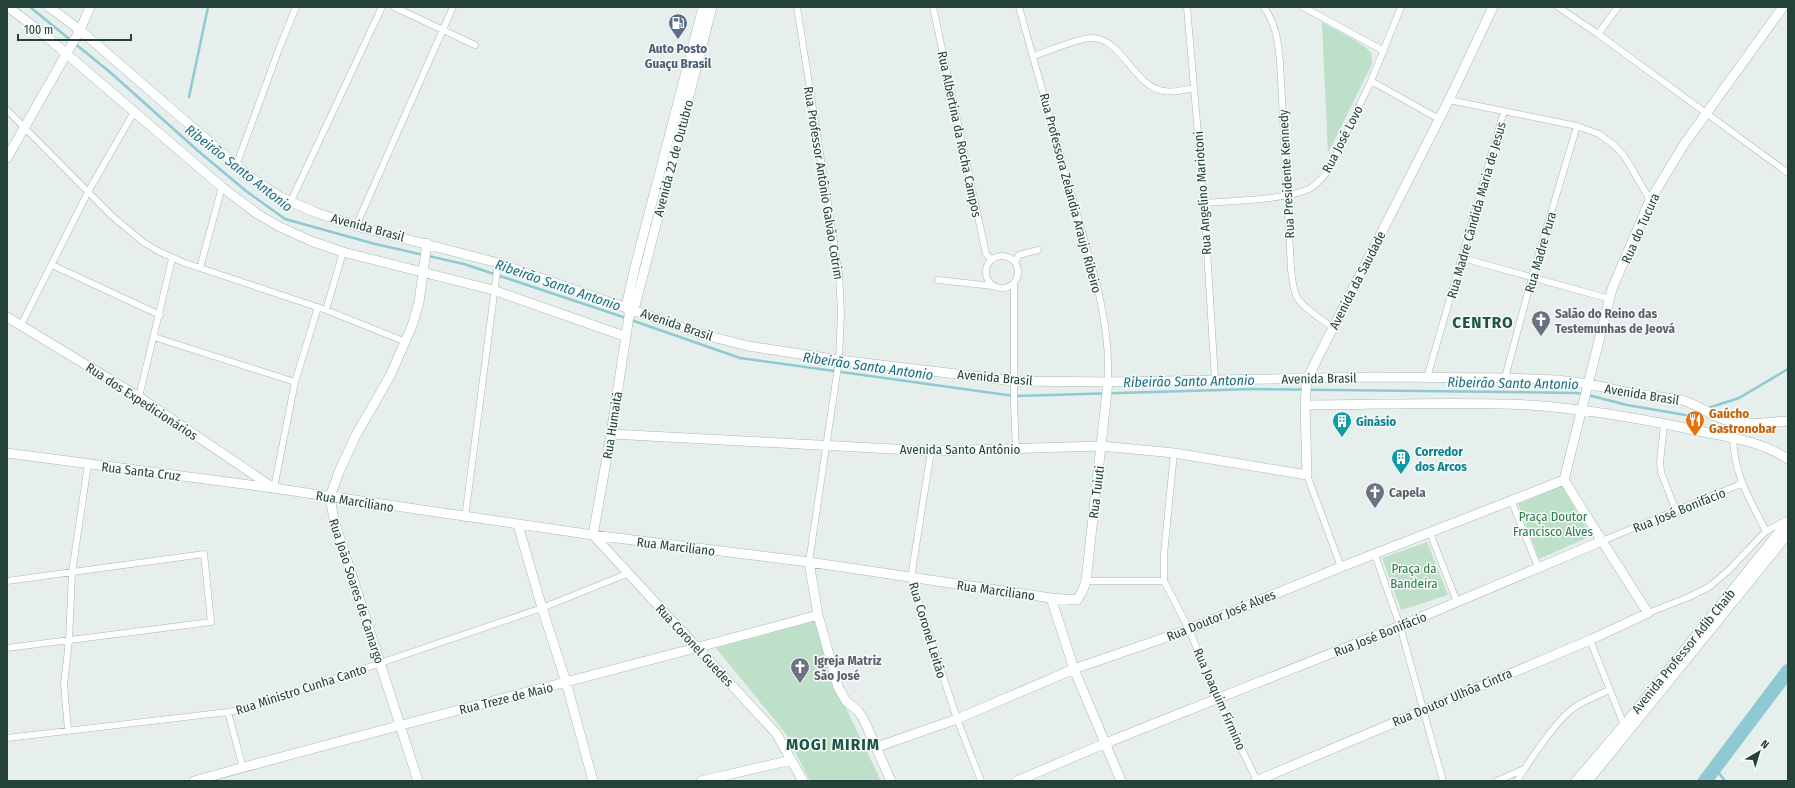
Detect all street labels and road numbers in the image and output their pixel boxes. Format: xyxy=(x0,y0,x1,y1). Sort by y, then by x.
street label: Rua Albertina da Rocha Campos xyxy=(935,50,985,219)
street label: Rua Professor Antônio Galvão Cotrim xyxy=(801,85,846,281)
street label: Rua Professora Zelandia Araujo Ribeiro xyxy=(1037,92,1105,295)
street label: Avenida 22 de Outubro xyxy=(651,98,696,218)
street label: Rua José Lovo xyxy=(1319,103,1366,175)
street label: Rua Presidente Kennedy xyxy=(1276,109,1297,239)
street label: Rua Madre Cãndida Maria de Jesus xyxy=(1444,120,1509,300)
street label: Rua Angelino Mariotoni xyxy=(1191,131,1214,255)
street label: Rua do Tucura xyxy=(1618,191,1663,266)
street label: Avenida Brasil xyxy=(330,210,407,245)
street label: Rua Madre Pura xyxy=(1522,210,1559,294)
street label: Avenida da Saudade xyxy=(1326,229,1389,332)
street label: Avenida Brasil xyxy=(639,305,715,344)
street label: Rua dos Expedicionários xyxy=(83,360,201,443)
street label: Avenida Brasil xyxy=(957,367,1034,388)
street label: Avenida Brasil xyxy=(1281,370,1357,387)
street label: Avenida Brasil xyxy=(1604,381,1681,408)
street label: Rua Humaitá xyxy=(600,390,625,460)
street label: Avenida Santo Antônio xyxy=(900,442,1020,457)
street label: Rua Santa Cruz xyxy=(101,459,181,484)
street label: Rua Tuiuti xyxy=(1086,465,1107,519)
street label: Rua José Bonifácio xyxy=(1631,485,1728,536)
street label: Rua Marciliano xyxy=(315,488,395,515)
street label: Rua João Soares de Camargo xyxy=(326,517,387,666)
street label: Rua Marciliano xyxy=(636,534,716,559)
street label: Rua Marciliano xyxy=(956,578,1036,603)
street label: Rua Coronel Leitão xyxy=(906,580,949,680)
street label: Avenida Professor Adib Chaib xyxy=(1629,586,1738,717)
street label: Rua Doutor José Alves xyxy=(1164,587,1278,644)
street label: Rua Coronel Guedes xyxy=(653,601,737,690)
street label: Rua José Bonifácio xyxy=(1332,609,1429,660)
street label: Rua Joaquim Firmino xyxy=(1190,646,1249,753)
street label: Rua Ministro Cunha Canto xyxy=(234,661,369,718)
street label: Rua Doutor Ulhôa Cintra xyxy=(1390,665,1514,729)
street label: Rua Treze de Maio xyxy=(458,680,555,717)

